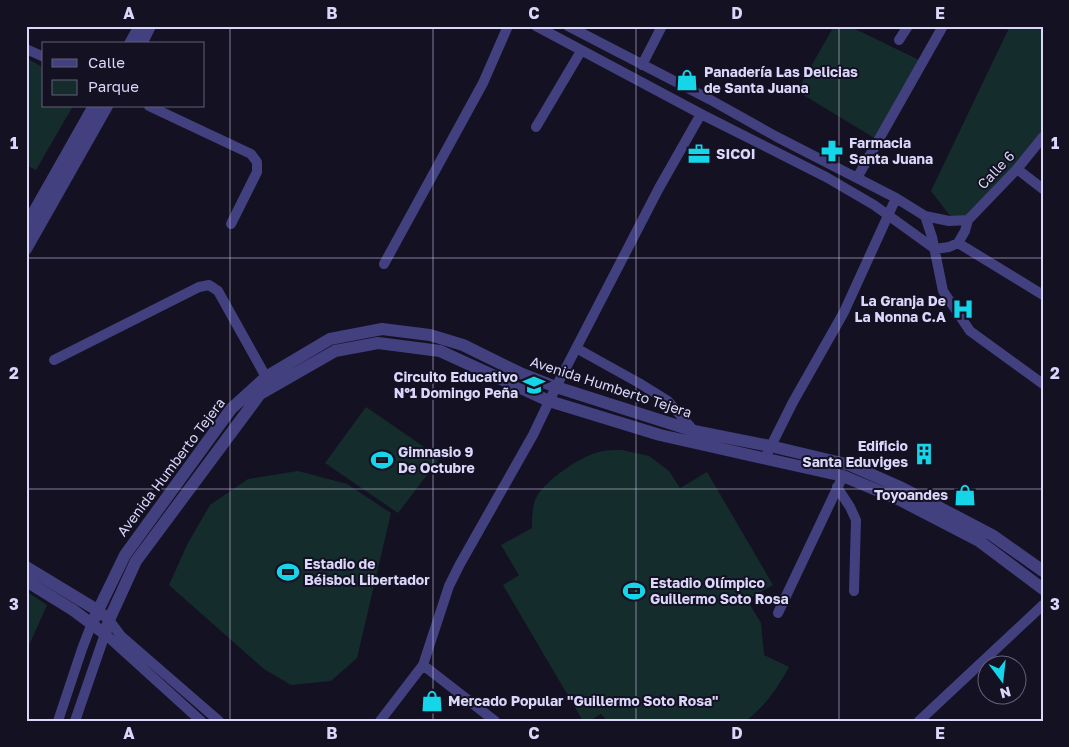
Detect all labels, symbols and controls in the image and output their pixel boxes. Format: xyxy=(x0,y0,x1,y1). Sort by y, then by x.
text: A xyxy=(123,3,135,23)
text: B xyxy=(326,3,338,23)
text: C xyxy=(528,3,540,23)
text: D xyxy=(731,3,743,23)
text: E xyxy=(935,3,945,23)
legend xyxy=(42,42,205,108)
text: Calle xyxy=(88,53,125,71)
place label: Panadería Las Delicias de Santa Juana xyxy=(704,63,858,96)
shop icon: Panadería Las Delicias de Santa Juana xyxy=(674,67,700,93)
text: Parque xyxy=(88,77,139,95)
text: 1 xyxy=(10,133,18,153)
text: 1 xyxy=(1051,133,1059,153)
place label: Farmacia Santa Juana xyxy=(849,134,933,167)
pharmacy icon: Farmacia Santa Juana xyxy=(819,138,845,164)
office icon: SICOI xyxy=(686,141,712,167)
place label: SICOI xyxy=(716,145,756,162)
street label: Calle 6 xyxy=(974,147,1018,192)
place label: La Granja De La Nonna C.A xyxy=(854,292,946,325)
hospital icon: La Granja De La Nonna C.A xyxy=(950,296,976,322)
street label: Avenida Humberto Tejera xyxy=(528,352,694,421)
text: 2 xyxy=(9,363,19,383)
text: 2 xyxy=(1050,363,1060,383)
place label: Circuito Educativo Nº1 Domingo Peña xyxy=(394,368,518,401)
school or university icon: Circuito Educativo Nº1 Domingo Peña xyxy=(521,372,547,398)
street label: Avenida Humberto Tejera xyxy=(113,394,228,539)
place label: Edificio Santa Eduviges xyxy=(802,437,908,470)
building icon: Edificio Santa Eduviges xyxy=(911,441,937,467)
place label: Gimnasio 9 De Octubre xyxy=(398,443,475,476)
sports icon: Gimnasio 9 De Octubre xyxy=(369,447,395,473)
shop icon: Toyoandes xyxy=(952,482,978,508)
place label: Toyoandes xyxy=(874,486,948,503)
place label: Estadio de Béisbol Libertador xyxy=(304,555,430,588)
sports icon: Estadio de Béisbol Libertador xyxy=(275,559,301,585)
place label: Estadio Olímpico Guillermo Soto Rosa xyxy=(650,574,789,607)
sports icon: Estadio Olímpico Guillermo Soto Rosa xyxy=(621,578,647,604)
text: 3 xyxy=(9,594,19,614)
text: 3 xyxy=(1050,594,1060,614)
north arrow xyxy=(976,654,1026,704)
text: N xyxy=(998,683,1013,703)
shop icon: Mercado Popular "Guillermo Soto Rosa" xyxy=(419,688,445,714)
place label: Mercado Popular "Guillermo Soto Rosa" xyxy=(448,692,718,709)
text: A xyxy=(123,723,135,743)
text: B xyxy=(326,723,338,743)
text: C xyxy=(528,723,540,743)
text: D xyxy=(731,723,743,743)
text: E xyxy=(935,723,945,743)

